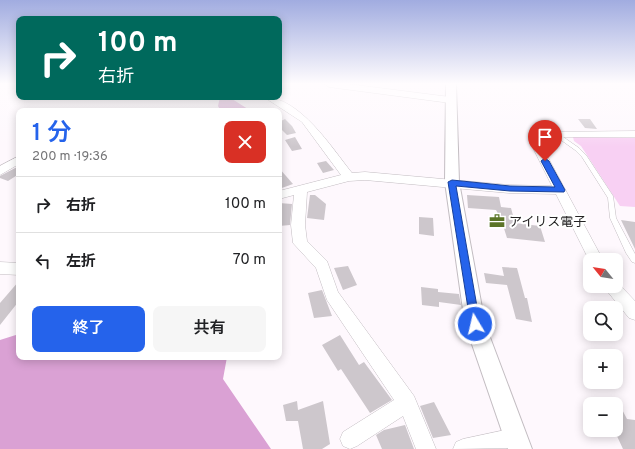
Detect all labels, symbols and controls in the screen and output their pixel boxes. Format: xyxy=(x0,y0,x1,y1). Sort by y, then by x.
text: 100 m xyxy=(98,26,178,62)
icon: right xyxy=(32,32,84,84)
text: 右折 xyxy=(98,66,134,89)
text: 1 分 xyxy=(32,119,71,149)
pin xyxy=(528,120,562,161)
button: close xyxy=(224,121,266,163)
icon: arrive xyxy=(534,126,556,148)
text: 200 m · 19:36 xyxy=(32,149,108,165)
icon: right xyxy=(32,194,54,216)
text: 100 m xyxy=(225,195,266,214)
text: 右折 xyxy=(66,197,96,216)
office icon: アイリス電子 xyxy=(488,212,506,230)
place label: アイリス電子 xyxy=(509,215,586,231)
icon: left xyxy=(32,250,54,272)
text: 70 m xyxy=(233,251,266,270)
text: 左折 xyxy=(66,253,96,272)
north arrow xyxy=(583,253,623,293)
map controls xyxy=(583,253,623,437)
button: search xyxy=(583,301,623,341)
position arrow xyxy=(454,303,496,345)
button: 終了 xyxy=(32,306,145,352)
button: 共有 xyxy=(153,306,266,352)
button: + xyxy=(583,349,623,389)
button: − xyxy=(583,397,623,437)

